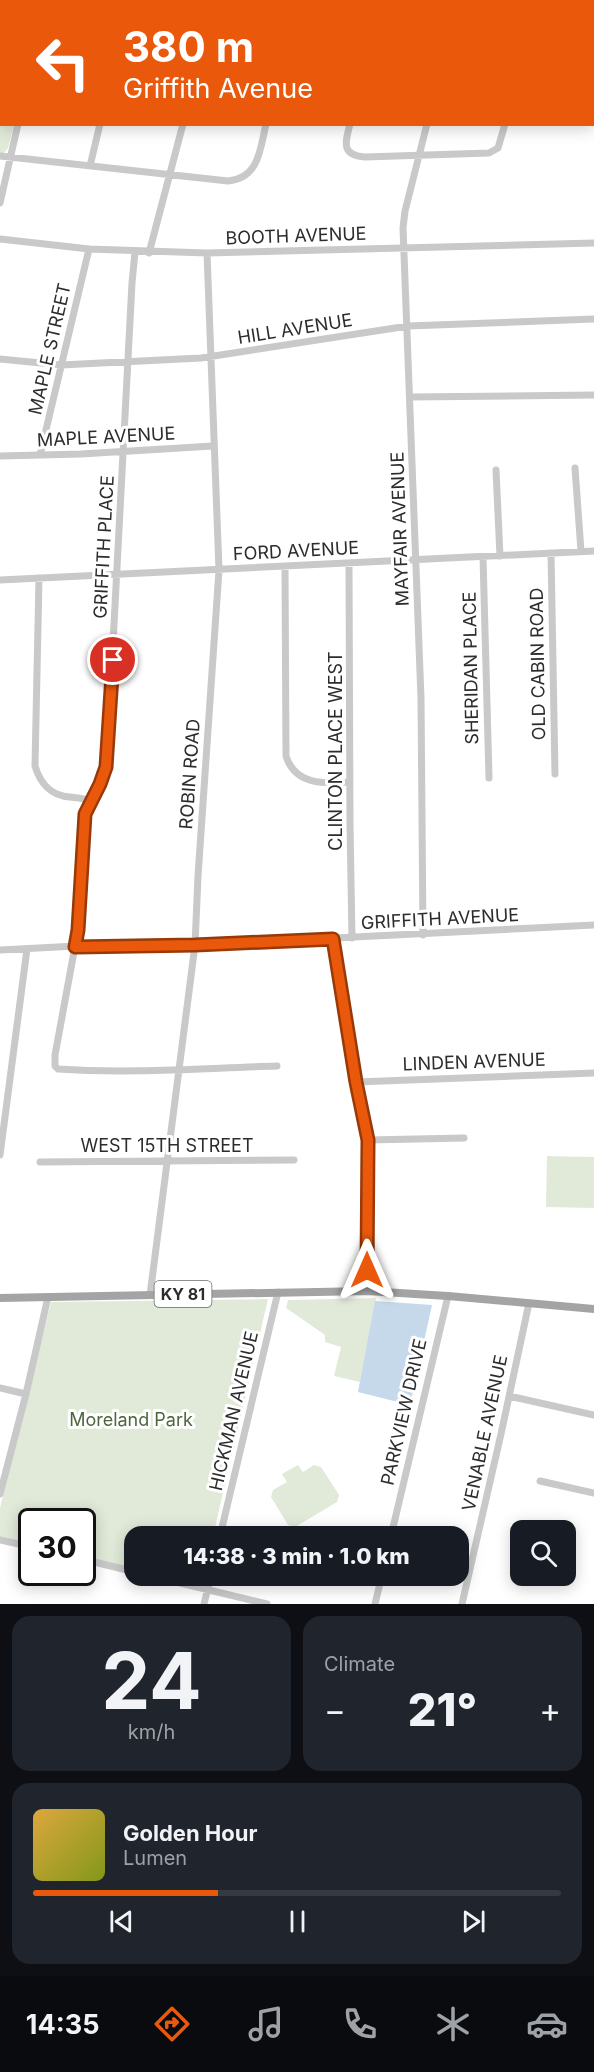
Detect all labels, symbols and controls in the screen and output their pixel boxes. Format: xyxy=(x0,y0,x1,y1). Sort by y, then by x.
text: 380 m xyxy=(123,21,254,72)
icon: left xyxy=(24,24,102,102)
text: Griffith Avenue xyxy=(123,72,313,105)
street label: BOOTH AVENUE xyxy=(225,223,367,248)
street label: MAPLE STREET xyxy=(24,281,75,417)
street label: HILL AVENUE xyxy=(236,309,354,348)
street label: MAPLE AVENUE xyxy=(36,422,176,451)
street label: MAYFAIR AVENUE xyxy=(386,451,413,607)
street label: GRIFFITH PLACE xyxy=(89,475,118,619)
street label: FORD AVENUE xyxy=(232,537,360,564)
street label: OLD CABIN ROAD xyxy=(526,588,549,740)
street label: SHERIDAN PLACE xyxy=(459,591,482,745)
pin xyxy=(87,634,138,685)
icon: arrive xyxy=(96,643,129,676)
street label: CLINTON PLACE WEST xyxy=(325,651,346,851)
street label: ROBIN ROAD xyxy=(175,718,204,830)
street label: GRIFFITH AVENUE xyxy=(360,904,520,933)
street label: LINDEN AVENUE xyxy=(402,1049,546,1074)
street label: WEST 15TH STREET xyxy=(80,1135,254,1156)
position arrow xyxy=(335,1238,399,1302)
road number: KY 81 xyxy=(154,1281,212,1307)
street label: HICKMAN AVENUE xyxy=(205,1329,262,1493)
street label: PARKVIEW DRIVE xyxy=(376,1337,431,1487)
street label: VENABLE AVENUE xyxy=(458,1353,511,1513)
park label: Moreland Park xyxy=(69,1409,193,1430)
speed limit sign: 30 xyxy=(18,1508,96,1586)
map controls xyxy=(510,1520,576,1586)
button: search xyxy=(510,1520,576,1586)
text: 14:38 · 3 min · 1.0 km xyxy=(183,1543,410,1569)
text: 24 xyxy=(101,1633,202,1728)
text: Climate xyxy=(324,1652,395,1676)
text: 21° xyxy=(408,1682,477,1737)
text: − xyxy=(324,1690,346,1730)
text: + xyxy=(539,1690,561,1730)
text: km/h xyxy=(128,1720,175,1744)
text: Golden Hour xyxy=(123,1820,257,1846)
text: Lumen xyxy=(123,1846,187,1870)
icon: previous xyxy=(105,1905,138,1938)
icon: pause xyxy=(281,1905,314,1938)
icon: next xyxy=(457,1905,490,1938)
icon: directions xyxy=(151,2003,193,2045)
icon: music xyxy=(245,2003,287,2045)
icon: phone xyxy=(339,2003,381,2045)
icon: climate xyxy=(432,2003,474,2045)
icon: car xyxy=(526,2003,568,2045)
text: 14:35 xyxy=(26,2008,99,2041)

